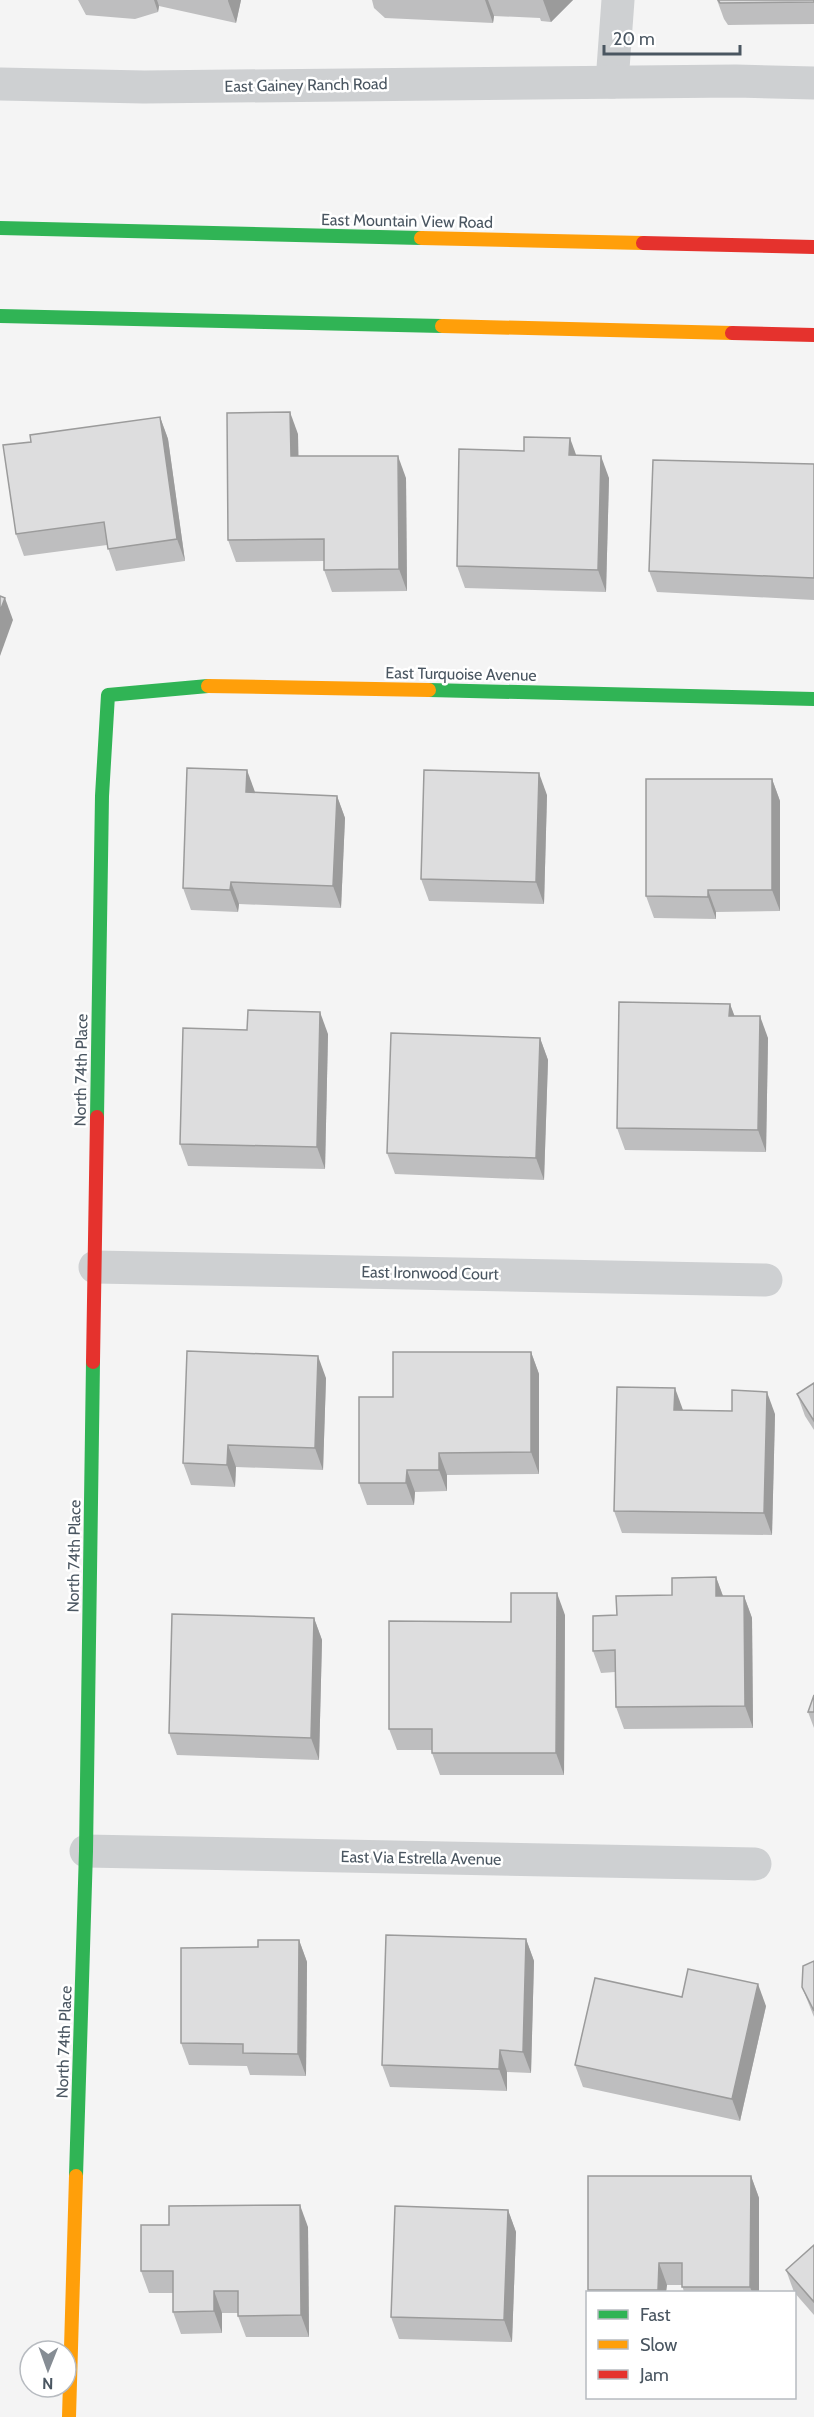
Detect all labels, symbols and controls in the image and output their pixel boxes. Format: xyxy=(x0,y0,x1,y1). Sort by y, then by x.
scale bar xyxy=(604,18,740,56)
text: 20 m xyxy=(613,28,655,50)
street label: East Gainey Ranch Road xyxy=(224,74,388,96)
street label: East Mountain View Road xyxy=(321,210,493,232)
street label: East Turquoise Avenue xyxy=(385,663,537,685)
street label: North 74th Place xyxy=(71,1013,91,1127)
street label: East Ironwood Court xyxy=(361,1262,499,1284)
street label: North 74th Place xyxy=(64,1499,84,1613)
street label: East Via Estrella Avenue xyxy=(340,1847,502,1869)
street label: North 74th Place xyxy=(53,1985,75,2099)
legend xyxy=(586,2291,796,2399)
text: Fast xyxy=(640,2304,671,2326)
text: Slow xyxy=(640,2334,677,2356)
north arrow xyxy=(18,2339,78,2399)
text: Jam xyxy=(639,2364,669,2386)
text: N xyxy=(42,2374,54,2393)

